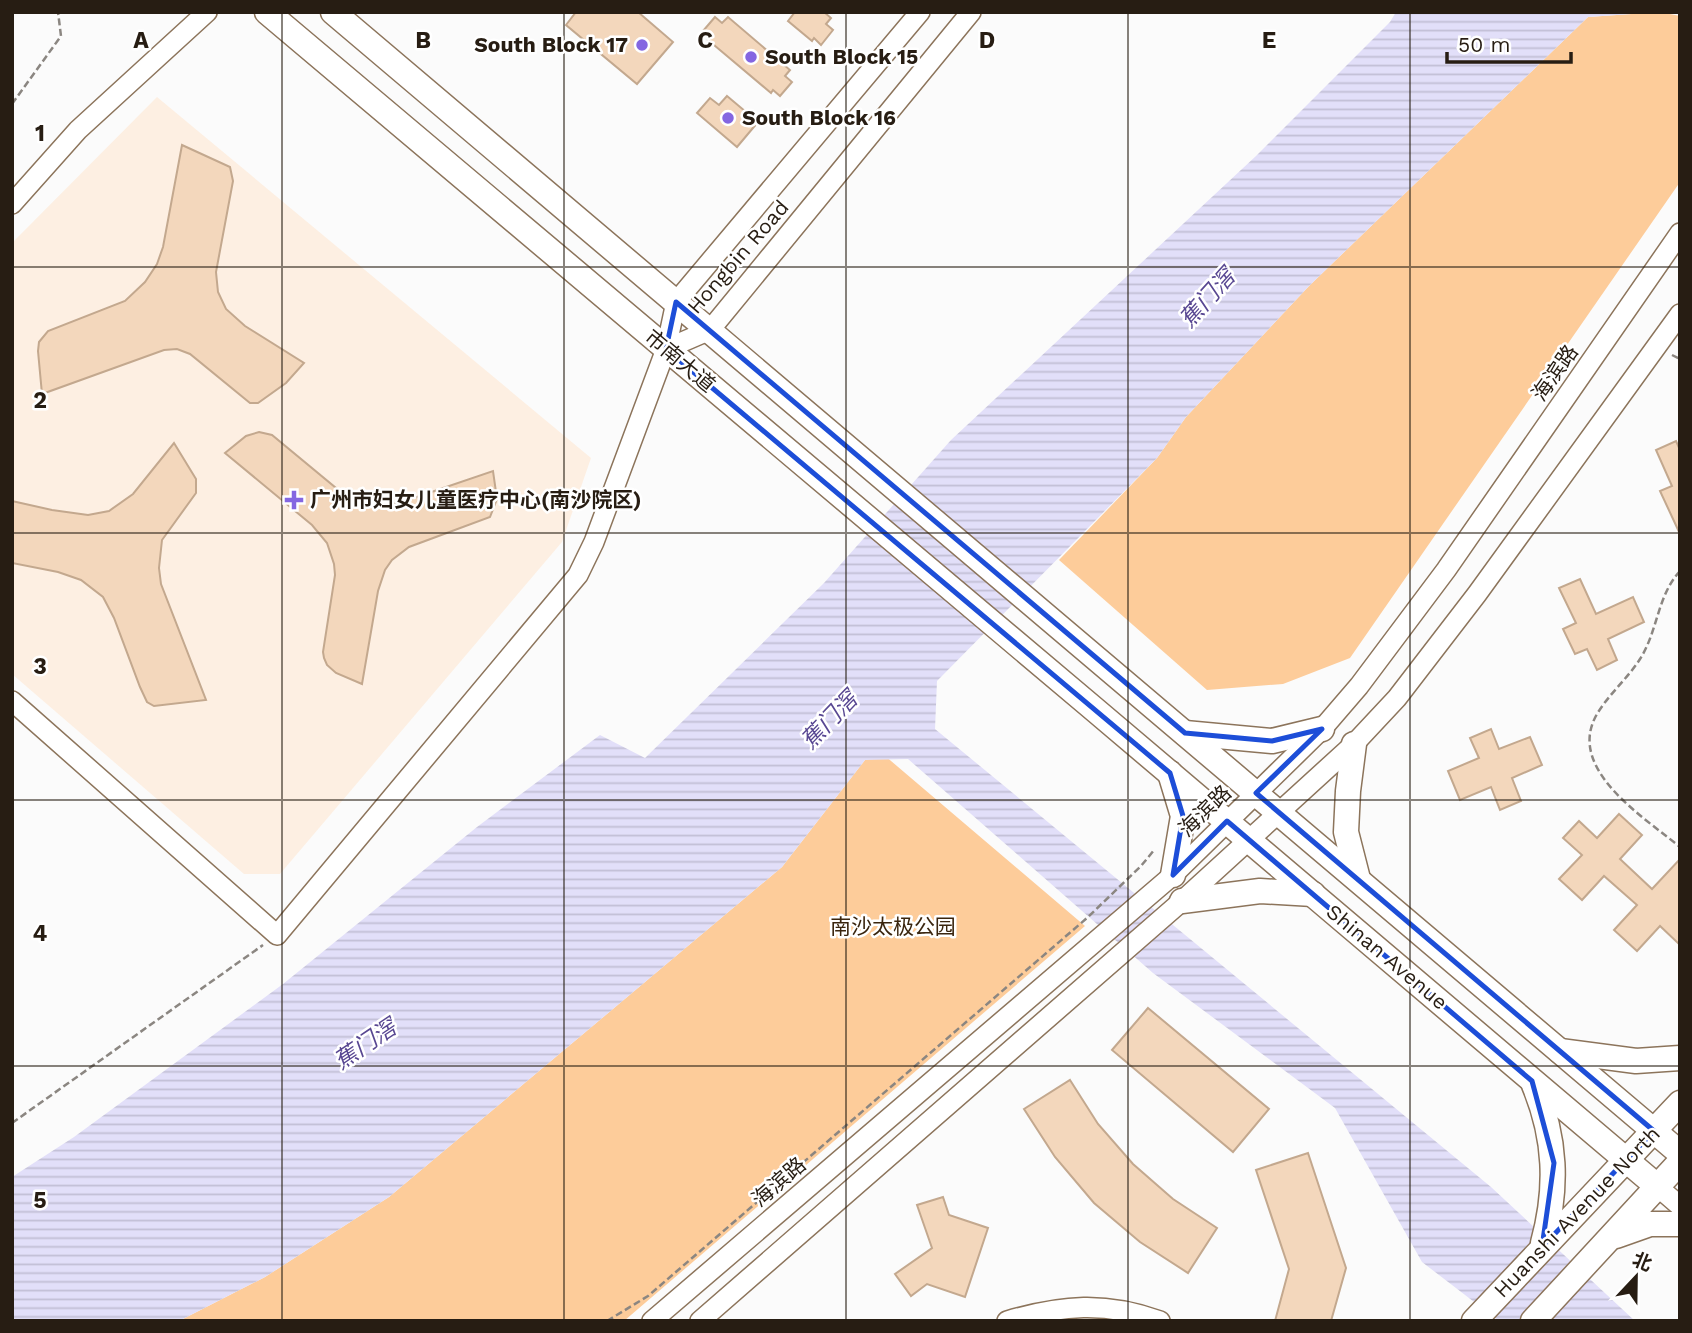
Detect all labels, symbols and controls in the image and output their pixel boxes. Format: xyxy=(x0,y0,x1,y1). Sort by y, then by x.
scale bar xyxy=(1447,21,1571,65)
text: A xyxy=(133,27,149,54)
text: B xyxy=(415,27,431,54)
text: C xyxy=(697,27,713,54)
text: D xyxy=(979,27,995,54)
text: E xyxy=(1262,27,1276,54)
place label: South Block 17 xyxy=(474,32,628,57)
text: 50 m xyxy=(1458,32,1510,57)
marker: South Block 17 xyxy=(634,37,650,53)
place label: South Block 15 xyxy=(765,44,918,69)
marker: South Block 15 xyxy=(743,49,759,65)
place label: South Block 16 xyxy=(742,105,896,130)
marker: South Block 16 xyxy=(720,110,736,126)
text: 1 xyxy=(35,120,45,147)
street label: Hongbin Road xyxy=(682,195,794,319)
water label: 蕉门滘 xyxy=(1174,261,1242,333)
street label: 市南大道 xyxy=(640,324,721,397)
street label: 海滨路 xyxy=(1526,340,1583,406)
text: 2 xyxy=(33,387,47,414)
place label: 广州市妇女儿童医疗中心(南沙院区) xyxy=(310,487,641,512)
marker: 广州市妇女儿童医疗中心(南沙院区) xyxy=(284,490,304,510)
text: 3 xyxy=(33,653,47,680)
water label: 蕉门滘 xyxy=(796,684,865,755)
street label: 海滨路 xyxy=(1173,780,1236,842)
street label: Shinan Avenue xyxy=(1322,899,1453,1015)
park label: 南沙太极公园 xyxy=(830,914,956,939)
text: 4 xyxy=(33,920,48,947)
water label: 蕉门滘 xyxy=(329,1012,404,1075)
street label: Huanshi Avenue North xyxy=(1488,1121,1665,1302)
street label: 海滨路 xyxy=(747,1152,811,1212)
text: 5 xyxy=(33,1187,47,1214)
north arrow xyxy=(1601,1242,1671,1312)
text: 北 xyxy=(1629,1247,1655,1276)

